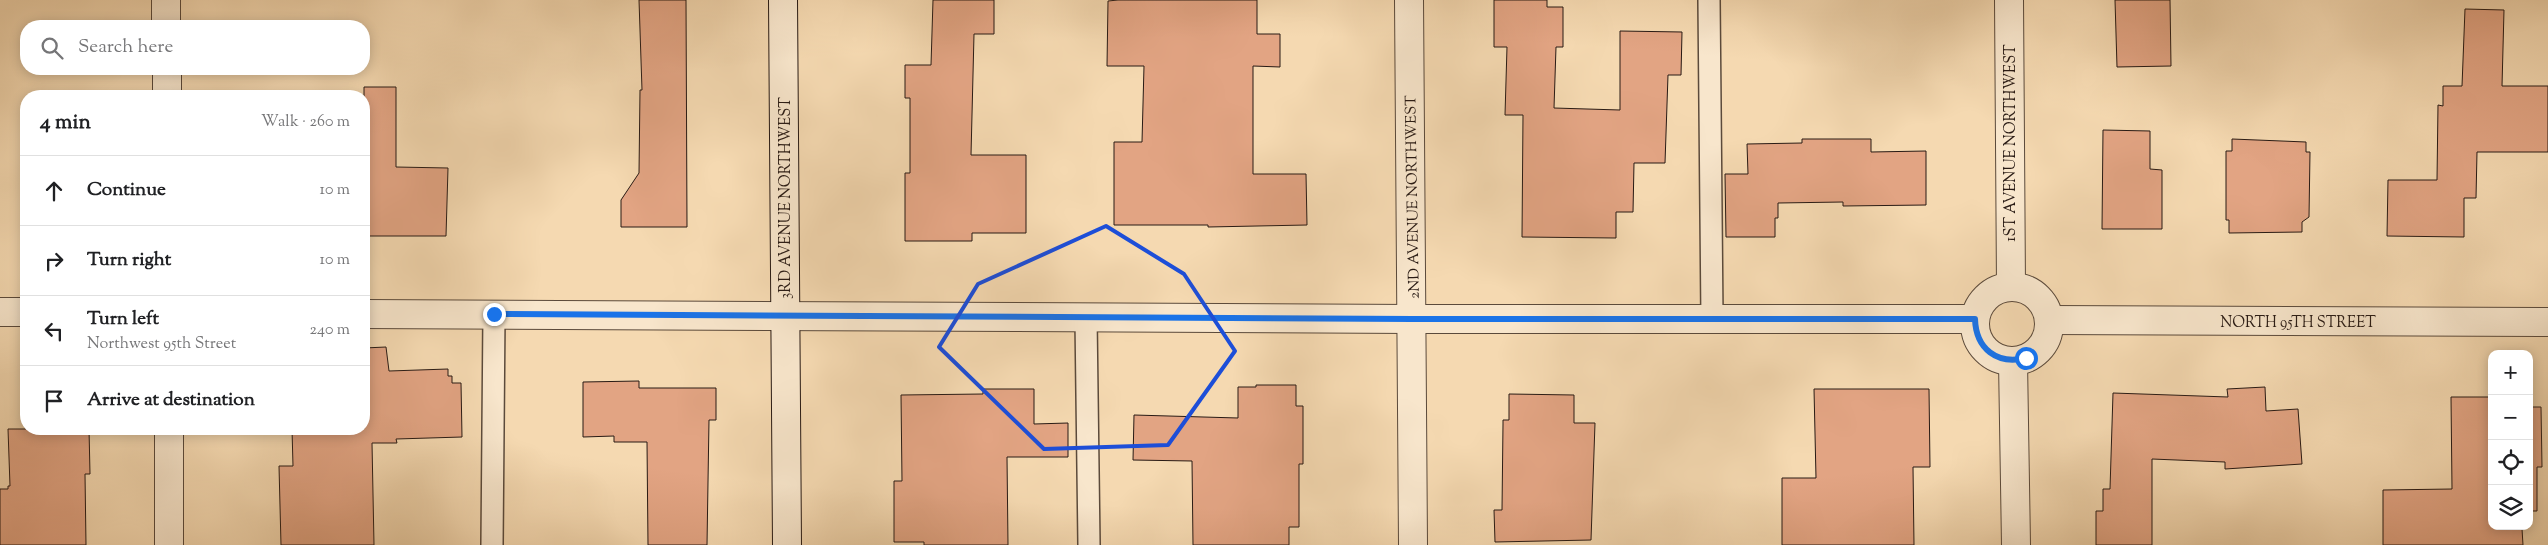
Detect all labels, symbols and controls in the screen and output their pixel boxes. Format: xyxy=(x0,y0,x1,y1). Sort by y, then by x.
search box xyxy=(20,20,370,75)
icon: search xyxy=(38,34,66,62)
text: Search here xyxy=(78,34,173,61)
street label: 1ST AVENUE NORTHWEST xyxy=(2001,44,2022,242)
street label: 2ND AVENUE NORTHWEST xyxy=(1401,95,1426,299)
street label: 3RD AVENUE NORTHWEST xyxy=(776,97,797,299)
text: 4 min xyxy=(40,108,91,138)
text: Walk · 260 m xyxy=(261,111,350,134)
icon: ahead xyxy=(40,177,68,205)
text: Continue xyxy=(87,177,166,204)
text: 10 m xyxy=(320,179,350,202)
icon: right xyxy=(40,247,68,275)
text: Turn right xyxy=(87,247,171,274)
text: 10 m xyxy=(320,249,350,272)
route end xyxy=(483,303,506,326)
text: Turn left xyxy=(87,306,159,333)
street label: NORTH 95TH STREET xyxy=(2220,313,2376,334)
icon: left xyxy=(40,317,68,345)
text: 240 m xyxy=(309,319,350,342)
text: Northwest 95th Street xyxy=(87,333,236,356)
route start xyxy=(2015,347,2038,370)
map controls xyxy=(2488,350,2533,530)
button: + xyxy=(2488,350,2533,395)
icon: arrive xyxy=(40,387,68,415)
text: Arrive at destination xyxy=(87,387,255,414)
button: − xyxy=(2488,395,2533,440)
button: locate xyxy=(2488,440,2533,485)
button: layers xyxy=(2488,485,2533,530)

